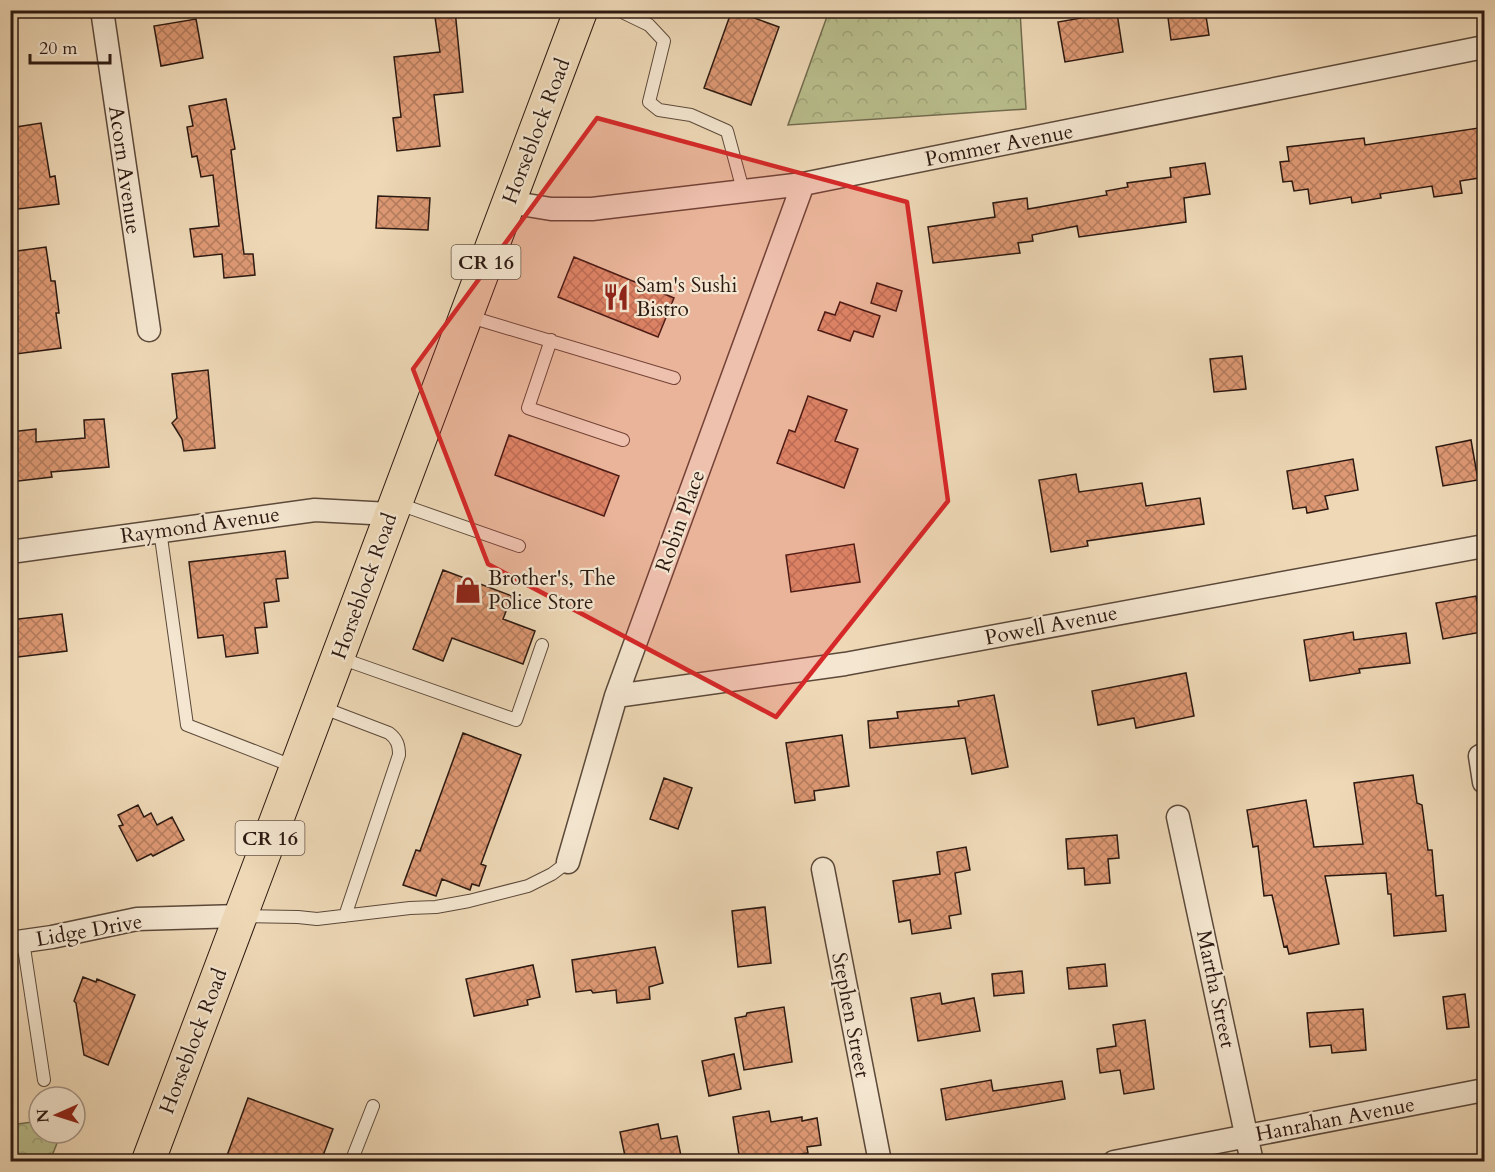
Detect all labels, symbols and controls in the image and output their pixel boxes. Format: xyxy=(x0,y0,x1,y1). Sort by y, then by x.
scale bar xyxy=(30,27,110,65)
text: 20 m xyxy=(39,36,78,61)
street label: Horseblock Road xyxy=(495,54,578,208)
street label: Acorn Avenue xyxy=(101,104,148,236)
street label: Pommer Avenue xyxy=(923,117,1076,174)
road number: CR 16 xyxy=(452,245,520,279)
place label: Sam's Sushi Bistro xyxy=(636,271,737,324)
restaurant icon: Sam's Sushi Bistro xyxy=(601,282,631,312)
street label: Robin Place xyxy=(649,466,712,576)
street label: Raymond Avenue xyxy=(118,500,282,551)
street label: Horseblock Road xyxy=(325,509,404,663)
place label: Brother's, The Police Store xyxy=(488,564,616,617)
shop icon: Brother's, The Police Store xyxy=(453,575,483,605)
street label: Powell Avenue xyxy=(982,598,1120,653)
road number: CR 16 xyxy=(236,821,304,855)
street label: Lidge Drive xyxy=(34,907,145,954)
street label: Martha Street xyxy=(1189,927,1242,1051)
street label: Stephen Street xyxy=(824,950,877,1081)
street label: Horseblock Road xyxy=(152,964,235,1118)
north arrow xyxy=(27,1085,87,1145)
street label: Hanrahan Avenue xyxy=(1253,1090,1417,1149)
text: N xyxy=(32,1108,54,1123)

